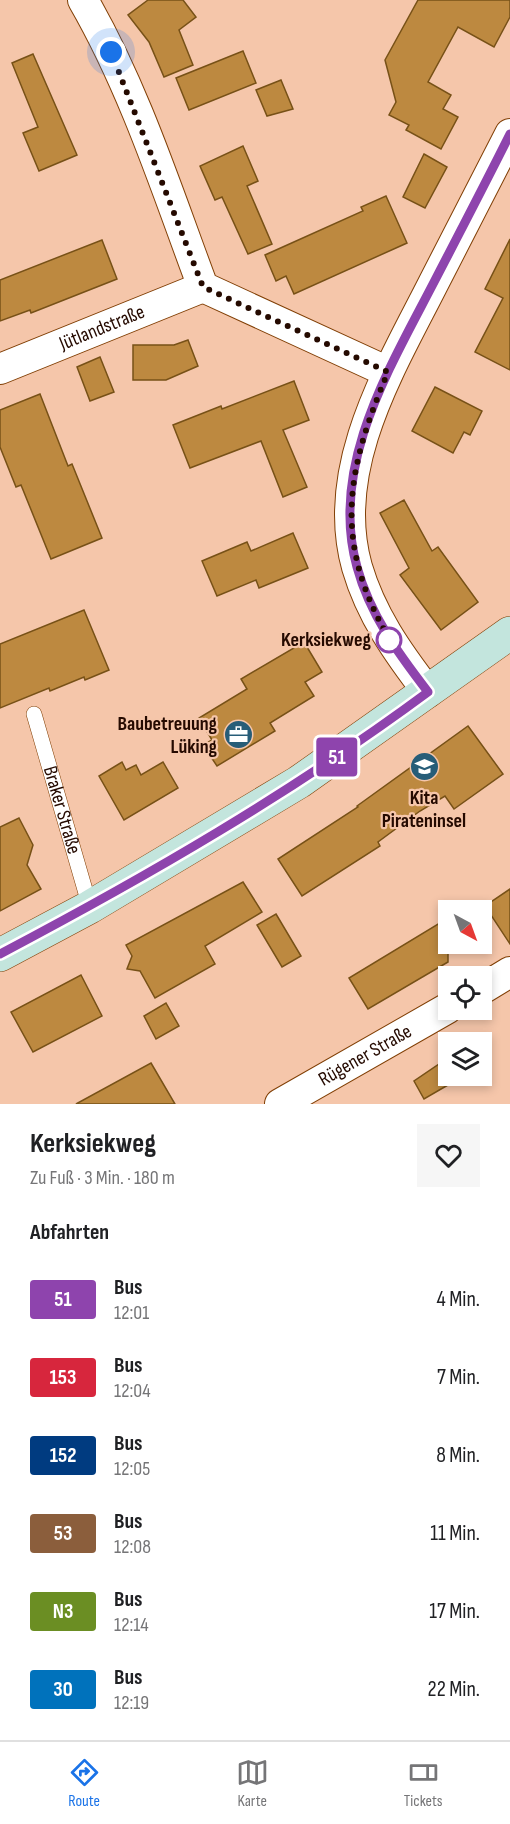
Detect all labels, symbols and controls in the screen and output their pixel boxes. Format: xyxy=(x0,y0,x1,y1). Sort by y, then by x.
your location xyxy=(96,37,126,67)
street label: Jütlandstraße xyxy=(55,300,148,356)
marker: Kerksiekweg xyxy=(376,627,402,653)
place label: Kerksiekweg xyxy=(281,628,372,652)
place label: Baubetreuung Lüking xyxy=(117,712,218,759)
office icon: Baubetreuung Lüking xyxy=(222,719,254,751)
line badge: 51 xyxy=(310,738,364,777)
text: 51 xyxy=(328,745,346,770)
school or university icon: Kita Pirateninsel xyxy=(408,751,440,783)
street label: Braker Straße xyxy=(38,763,86,857)
place label: Kita Pirateninsel xyxy=(382,786,466,833)
north arrow xyxy=(438,900,492,954)
map controls xyxy=(438,900,492,1086)
button: locate xyxy=(438,966,492,1020)
street label: Rügener Straße xyxy=(314,1019,416,1091)
button: layers xyxy=(438,1032,492,1086)
button: heart xyxy=(417,1124,480,1187)
text: Kerksiekweg xyxy=(30,1127,156,1160)
text: Zu Fuß · 3 Min. · 180 m xyxy=(30,1166,175,1190)
text: Abfahrten xyxy=(30,1219,109,1246)
text: Bus xyxy=(114,1274,143,1301)
text: 4 Min. xyxy=(437,1286,480,1313)
text: 51 xyxy=(54,1287,72,1312)
text: 12:01 xyxy=(114,1301,149,1325)
text: Bus xyxy=(114,1352,143,1379)
text: 7 Min. xyxy=(437,1364,480,1391)
text: 153 xyxy=(50,1365,76,1390)
text: 12:04 xyxy=(114,1379,151,1403)
text: Bus xyxy=(114,1430,143,1457)
text: 8 Min. xyxy=(436,1442,480,1469)
text: 152 xyxy=(50,1443,76,1468)
text: 12:05 xyxy=(114,1457,150,1481)
text: Bus xyxy=(114,1508,143,1535)
text: 11 Min. xyxy=(430,1520,480,1547)
text: 53 xyxy=(54,1521,72,1546)
text: 12:08 xyxy=(114,1535,151,1559)
text: Bus xyxy=(114,1586,143,1613)
text: 17 Min. xyxy=(429,1598,480,1625)
text: N3 xyxy=(53,1599,73,1624)
text: 12:14 xyxy=(114,1613,149,1637)
text: Bus xyxy=(114,1664,143,1691)
text: 22 Min. xyxy=(428,1676,480,1703)
text: 30 xyxy=(53,1677,73,1702)
text: 12:19 xyxy=(114,1691,149,1715)
tab: Route xyxy=(68,1756,101,1811)
tab: Karte xyxy=(236,1756,269,1811)
tab: Tickets xyxy=(404,1756,442,1811)

